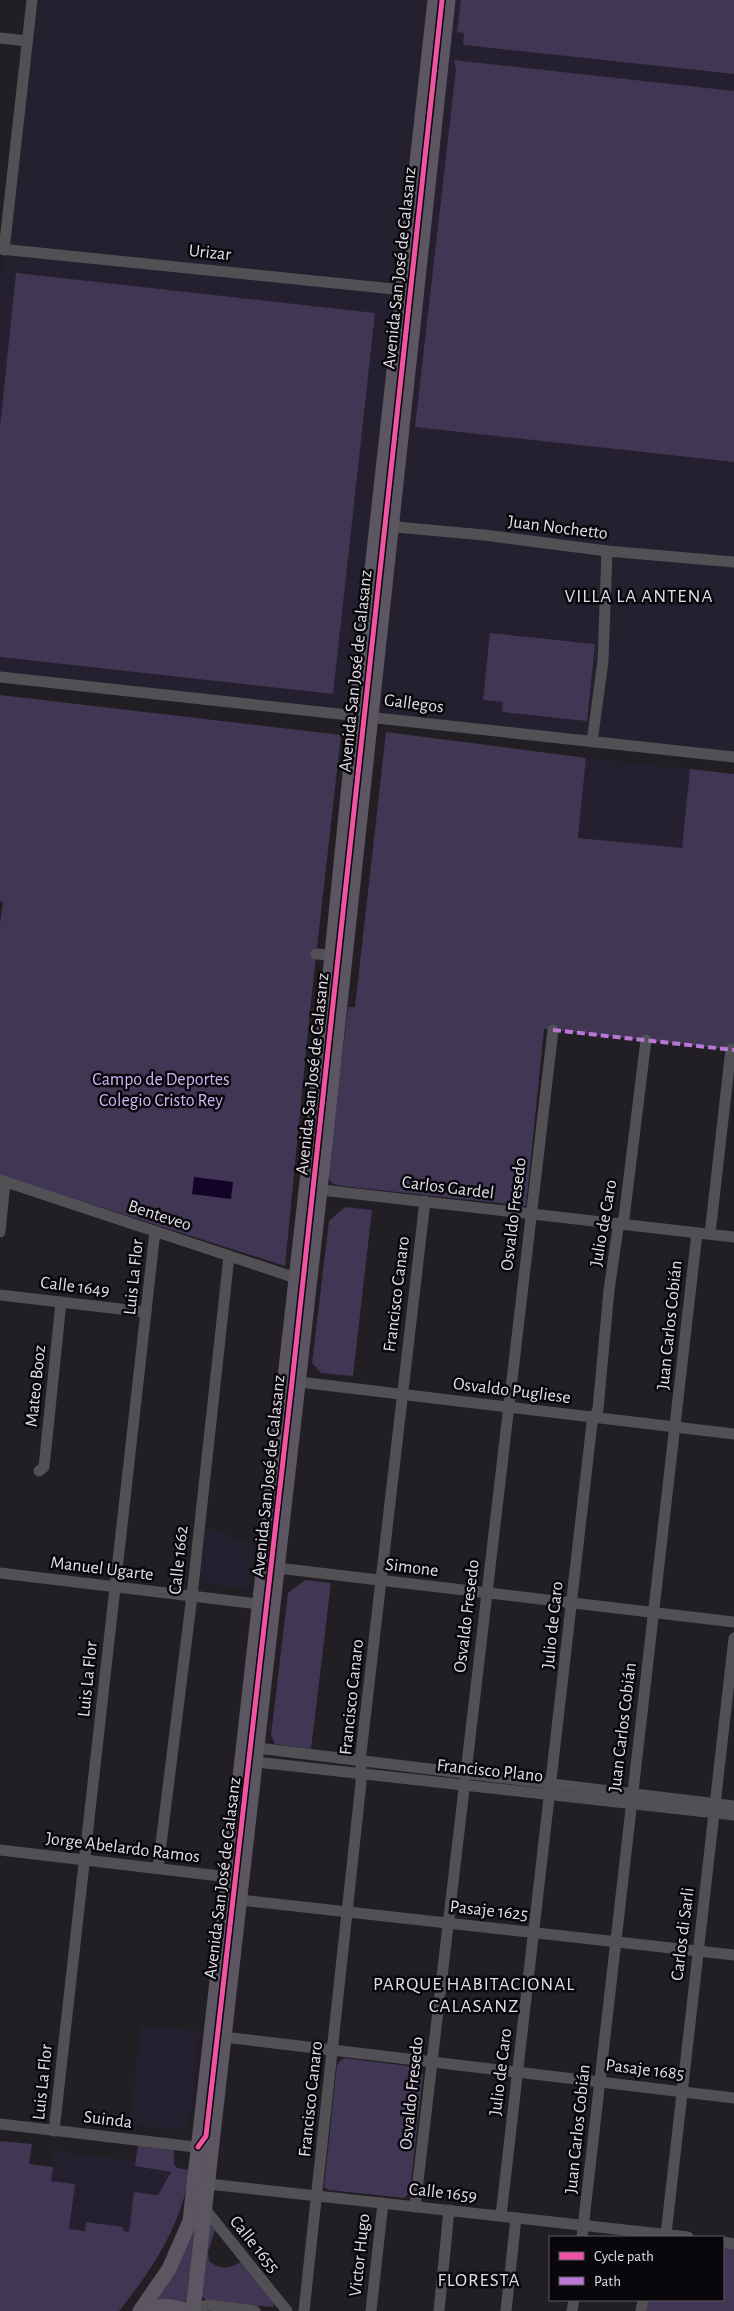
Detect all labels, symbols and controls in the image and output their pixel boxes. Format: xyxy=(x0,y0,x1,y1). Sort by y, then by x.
street label: Avenida San José de Calasanz xyxy=(380,166,420,370)
street label: Urizar xyxy=(188,242,232,264)
street label: Juan Nochetto xyxy=(507,513,609,543)
street label: Avenida San José de Calasanz xyxy=(336,569,376,773)
district label: VILLA LA ANTENA xyxy=(565,587,713,606)
street label: Gallegos xyxy=(383,691,445,717)
street label: Avenida San José de Calasanz xyxy=(293,972,333,1176)
park label: Campo de Deportes Colegio Cristo Rey xyxy=(92,1071,230,1110)
street label: Osvaldo Fresedo xyxy=(498,1156,530,1272)
street label: Carlos Gardel xyxy=(401,1173,495,1203)
street label: Julio de Caro xyxy=(587,1178,621,1268)
street label: Benteveo xyxy=(126,1197,194,1235)
street label: Francisco Canaro xyxy=(381,1235,413,1353)
street label: Luis La Flor xyxy=(121,1238,147,1316)
street label: Juan Carlos Cobián xyxy=(654,1259,686,1391)
street label: Calle 1649 xyxy=(39,1274,111,1300)
street label: Mateo Booz xyxy=(23,1344,49,1428)
street label: Avenida San José de Calasanz xyxy=(249,1374,289,1578)
street label: Osvaldo Pugliese xyxy=(452,1375,572,1407)
street label: Calle 1662 xyxy=(166,1525,192,1595)
street label: Manuel Ugarte xyxy=(49,1554,155,1584)
street label: Simone xyxy=(384,1556,440,1580)
street label: Osvaldo Fresedo xyxy=(451,1558,483,1674)
street label: Julio de Caro xyxy=(539,1580,567,1670)
street label: Francisco Canaro xyxy=(337,1638,367,1756)
street label: Luis La Flor xyxy=(75,1640,101,1718)
street label: Juan Carlos Cobián xyxy=(606,1661,640,1793)
street label: Francisco Plano xyxy=(436,1756,544,1786)
street label: Avenida San José de Calasanz xyxy=(202,1776,244,1980)
street label: Jorge Abelardo Ramos xyxy=(45,1830,201,1866)
street label: Carlos di Sarli xyxy=(668,1886,698,1982)
street label: Pasaje 1625 xyxy=(449,1898,529,1924)
district label: PARQUE HABITACIONAL CALASANZ xyxy=(373,1975,575,2016)
street label: Julio de Caro xyxy=(487,2027,515,2117)
street label: Osvaldo Fresedo xyxy=(397,2035,427,2151)
street label: Francisco Canaro xyxy=(296,2040,326,2158)
street label: Luis La Flor xyxy=(30,2043,56,2121)
street label: Pasaje 1685 xyxy=(605,2056,685,2084)
street label: Juan Carlos Cobián xyxy=(562,2063,594,2195)
street label: Suinda xyxy=(82,2108,133,2132)
street label: Calle 1659 xyxy=(408,2180,478,2206)
street label: Calle 1655 xyxy=(226,2213,282,2277)
street label: Victor Hugo xyxy=(347,2213,373,2297)
legend xyxy=(549,2236,724,2301)
text: Cycle path xyxy=(594,2249,654,2264)
district label: FLORESTA xyxy=(437,2271,521,2290)
text: Path xyxy=(594,2274,621,2289)

